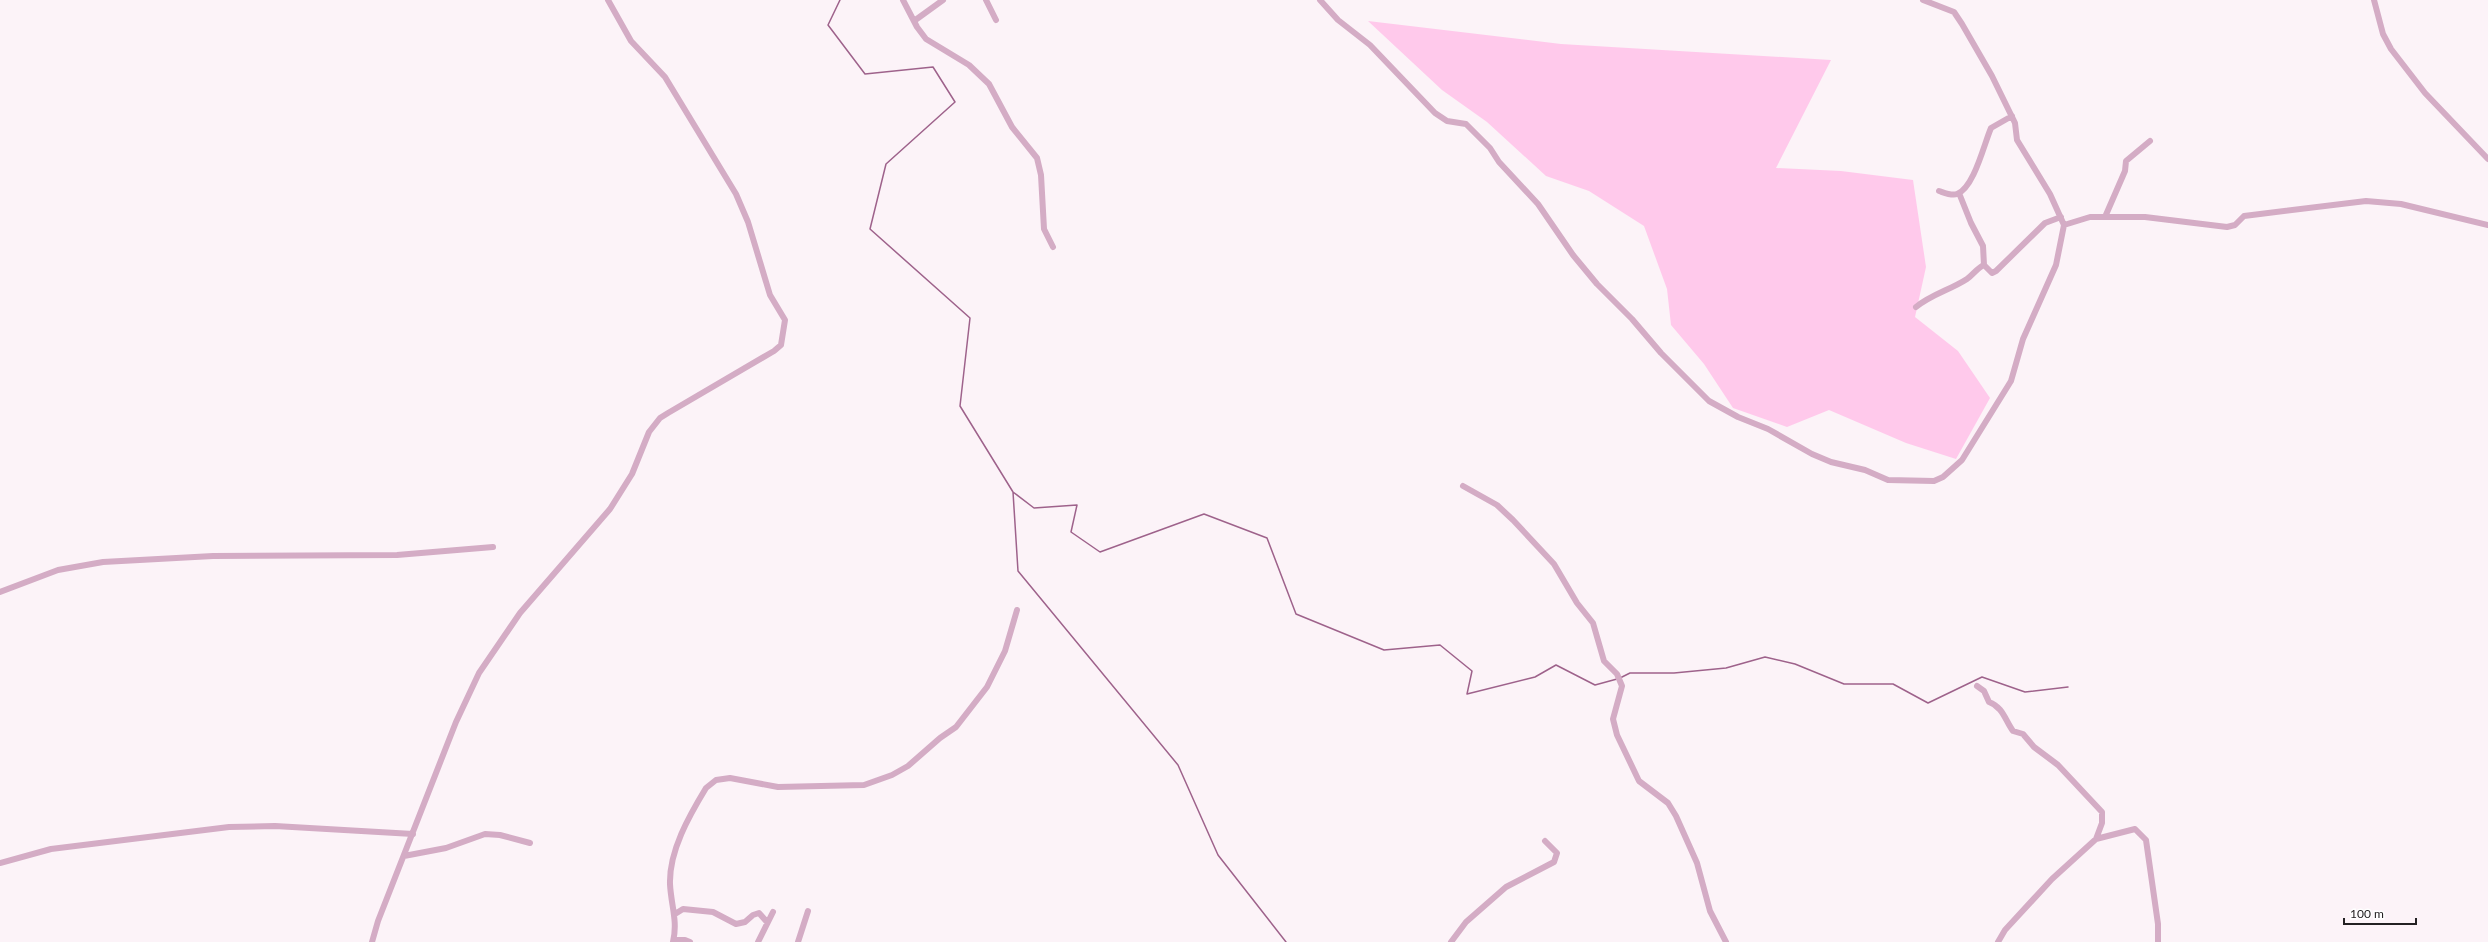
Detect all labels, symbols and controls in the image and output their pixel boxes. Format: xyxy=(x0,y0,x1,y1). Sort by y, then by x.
scale bar xyxy=(2344,900,2416,926)
text: 100 m xyxy=(2350,906,2384,921)

